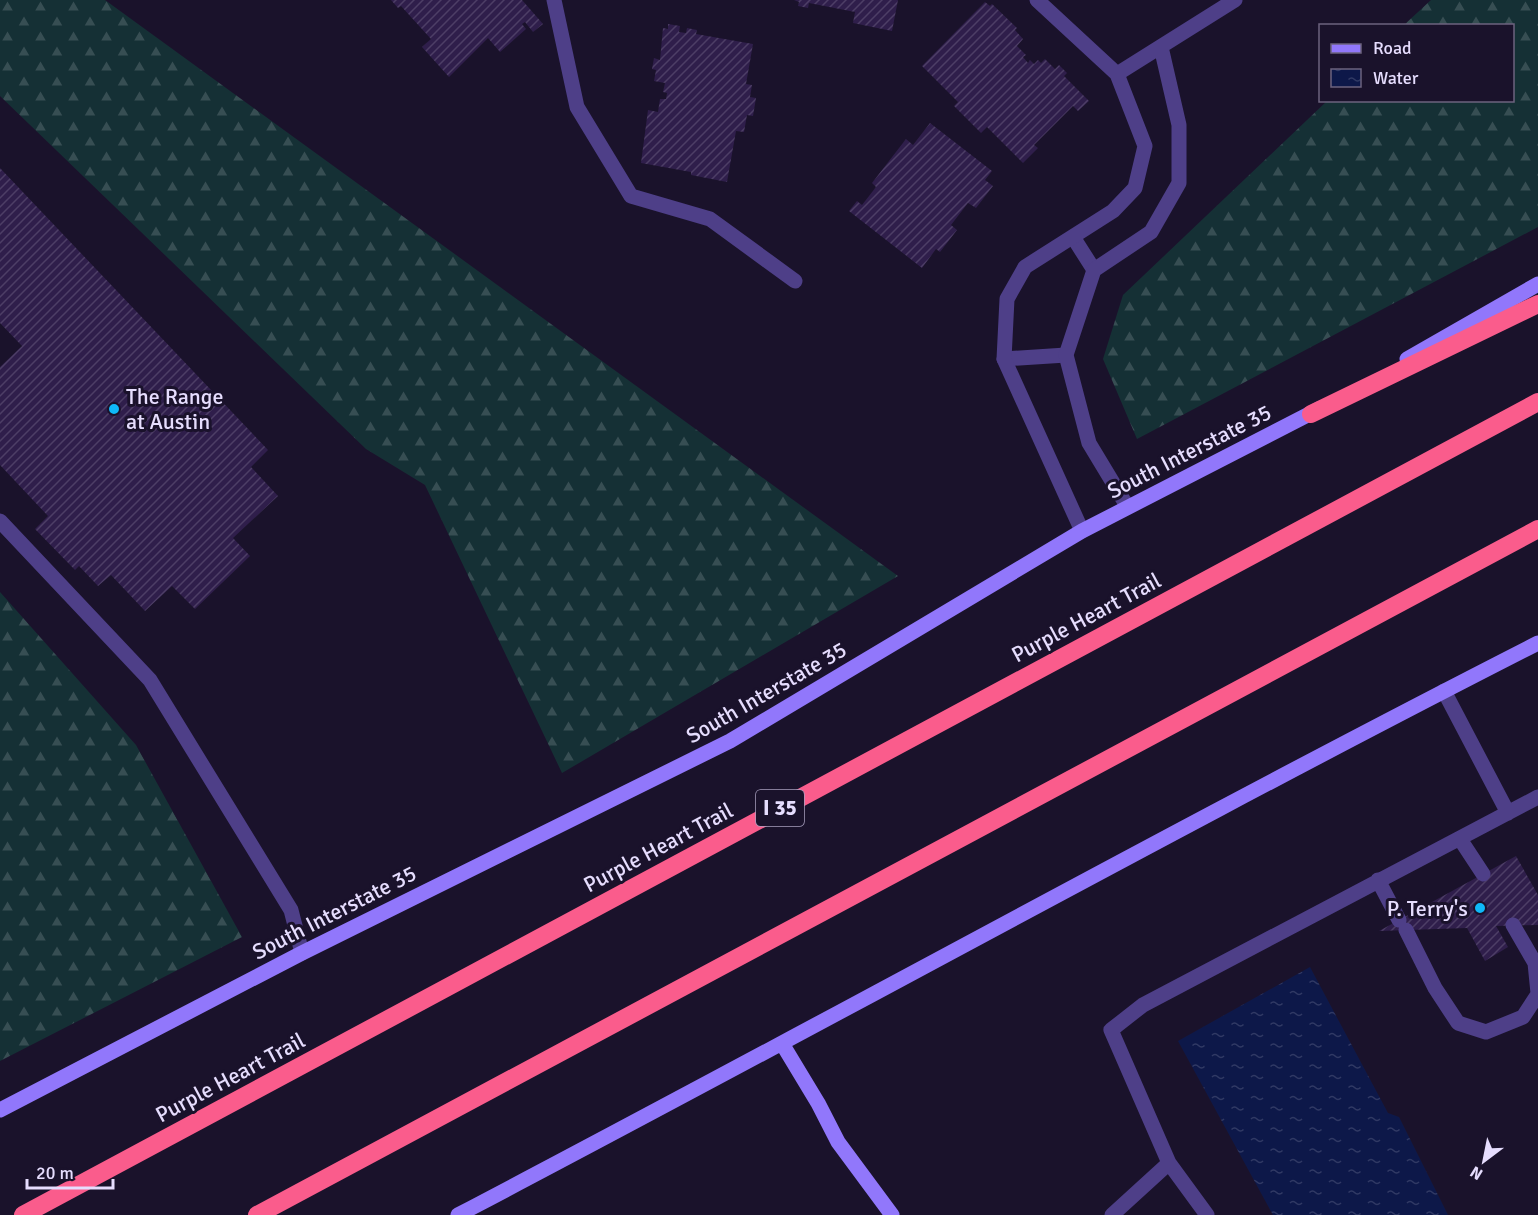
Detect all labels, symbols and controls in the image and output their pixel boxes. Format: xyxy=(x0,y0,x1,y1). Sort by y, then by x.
legend xyxy=(1319,24,1514,102)
text: Road xyxy=(1373,37,1412,59)
text: Water xyxy=(1373,67,1419,89)
place label: The Range at Austin xyxy=(126,383,224,435)
street label: South Interstate 35 xyxy=(1103,398,1276,504)
marker: The Range at Austin xyxy=(107,402,121,416)
street label: Purple Heart Trail xyxy=(1007,567,1166,668)
street label: South Interstate 35 xyxy=(681,636,851,749)
road number: I 35 xyxy=(756,790,804,826)
street label: Purple Heart Trail xyxy=(579,797,738,898)
street label: South Interstate 35 xyxy=(248,859,421,965)
place label: P. Terry's xyxy=(1387,895,1468,922)
marker: P. Terry's xyxy=(1473,901,1487,915)
street label: Purple Heart Trail xyxy=(151,1027,310,1128)
north arrow xyxy=(1454,1131,1514,1191)
scale bar xyxy=(27,1152,112,1190)
text: N xyxy=(1467,1161,1487,1184)
text: 20 m xyxy=(36,1162,74,1184)

